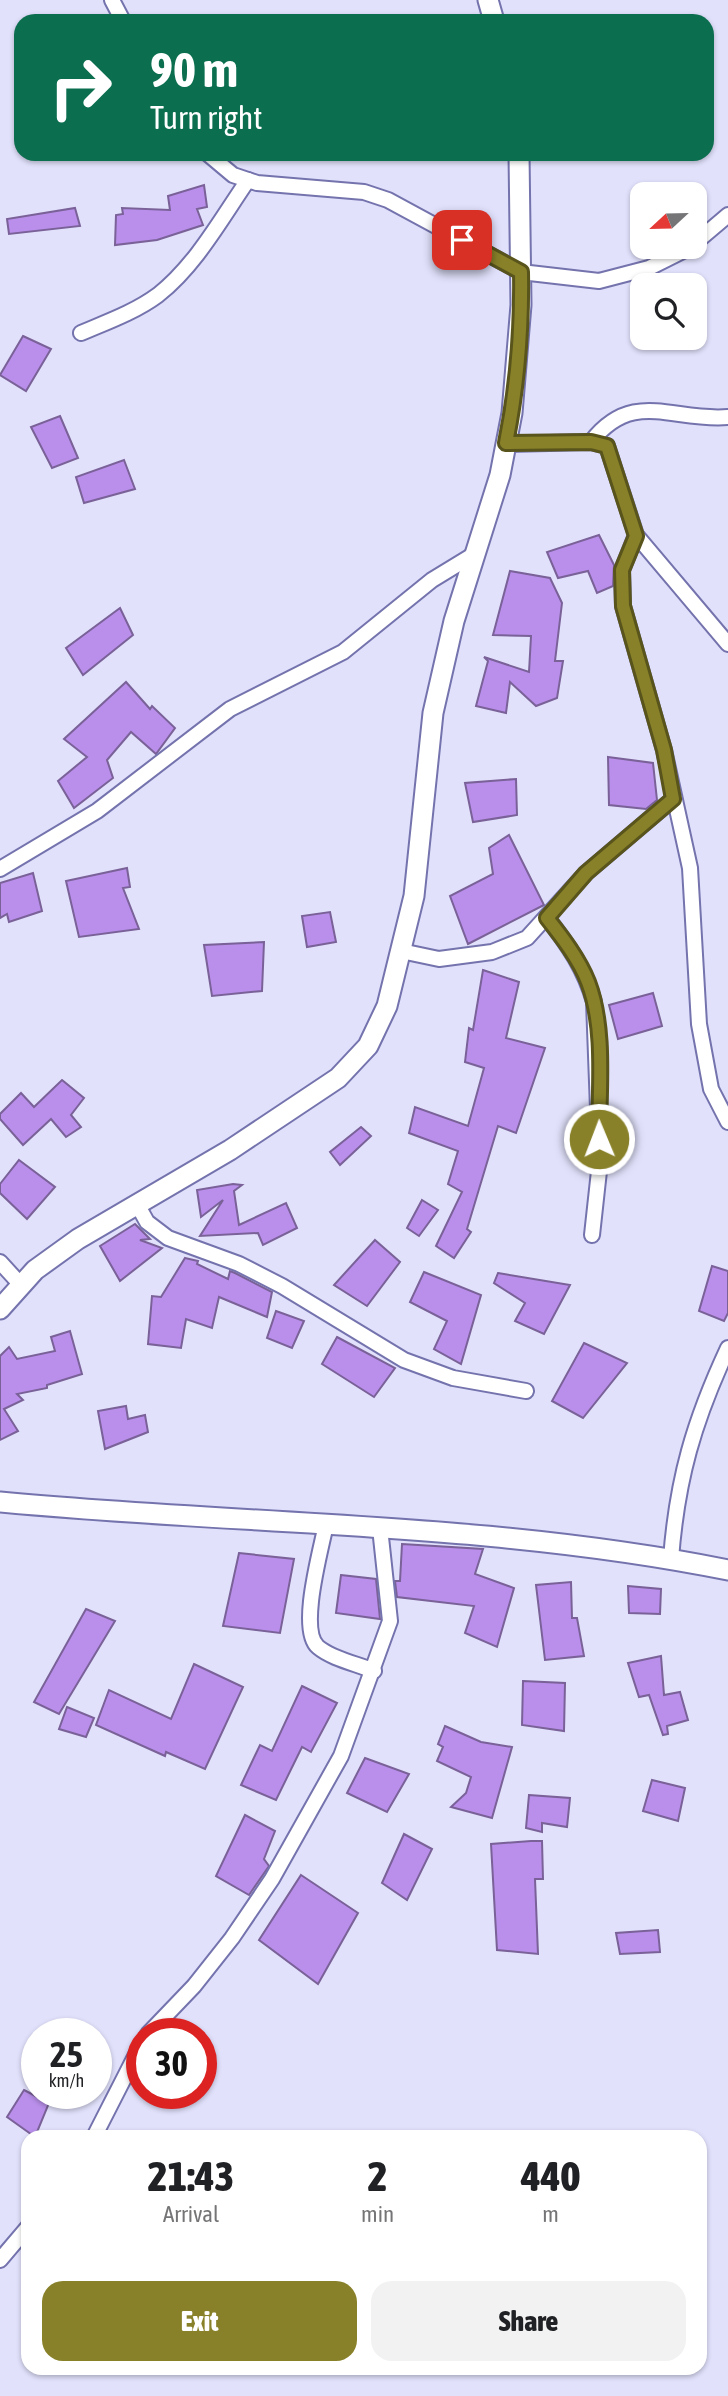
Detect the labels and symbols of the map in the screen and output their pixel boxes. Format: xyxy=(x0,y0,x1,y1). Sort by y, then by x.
north arrow xyxy=(630,182,707,259)
pin xyxy=(432,210,492,270)
position arrow xyxy=(562,1102,636,1176)
speed limit sign: 30 xyxy=(126,2018,217,2109)

